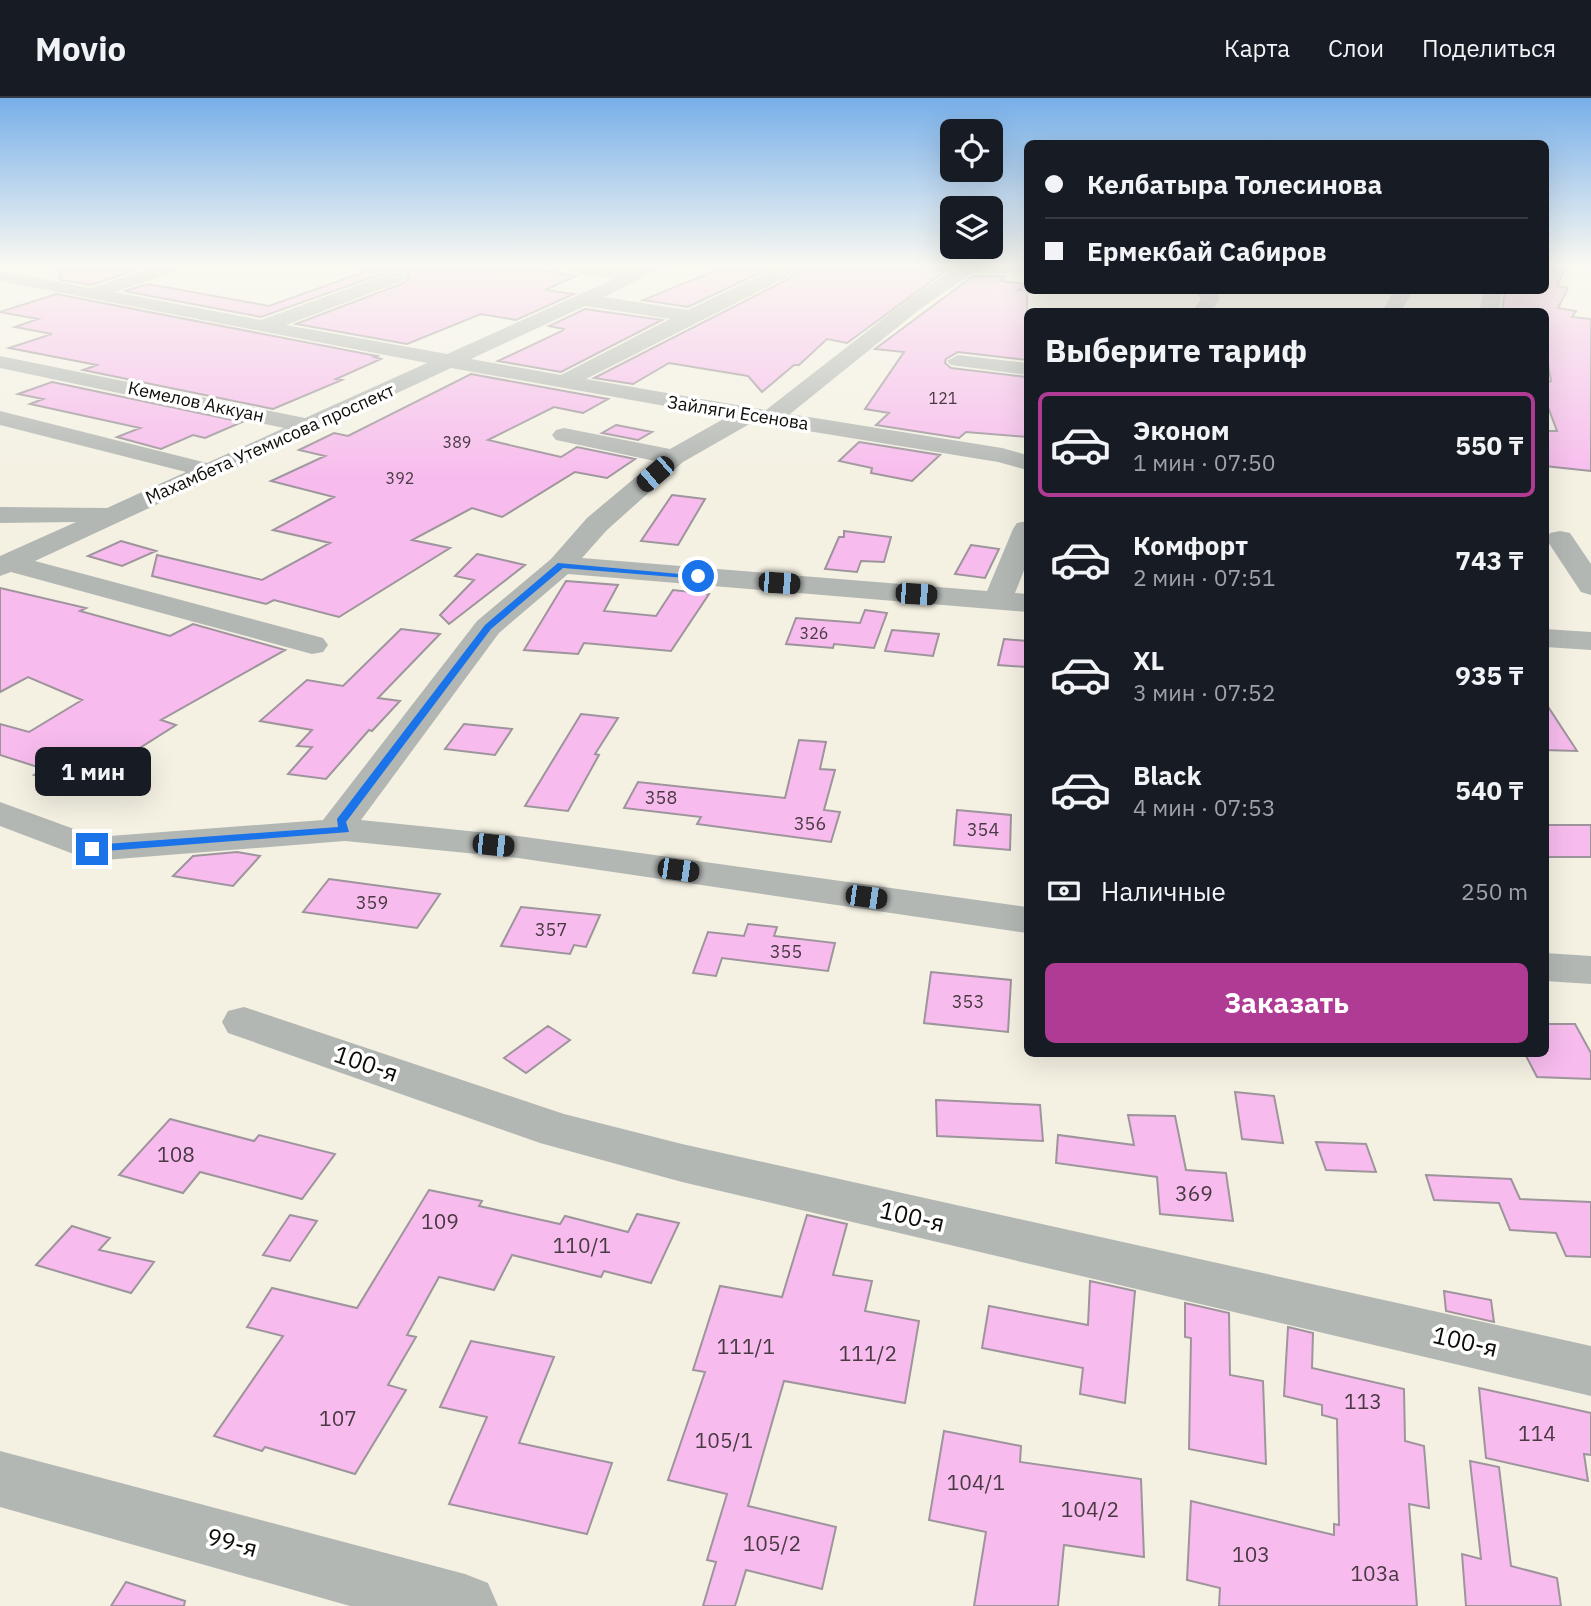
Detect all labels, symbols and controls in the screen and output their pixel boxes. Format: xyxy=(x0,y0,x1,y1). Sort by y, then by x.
text: Movio xyxy=(35,27,126,70)
text: Карта xyxy=(1224,32,1290,64)
text: Слои xyxy=(1328,32,1384,64)
text: Поделиться xyxy=(1422,32,1556,64)
map controls xyxy=(940,119,1003,259)
button: locate xyxy=(940,119,1003,182)
text: Келбатыра Толесинова xyxy=(1087,167,1382,201)
button: layers xyxy=(940,196,1003,259)
text: Ермекбай Сабиров xyxy=(1087,234,1327,268)
text: Выберите тариф xyxy=(1045,329,1307,371)
street label: Кемелов Аккуан xyxy=(126,376,266,427)
street label: Махамбета Утемисова проспект xyxy=(142,378,398,509)
house number: 121 xyxy=(929,388,957,408)
street label: Зайляги Есенова xyxy=(666,390,811,435)
icon: car xyxy=(1049,413,1112,476)
text: Эконом xyxy=(1133,413,1230,447)
text: 550 ₸ xyxy=(1455,428,1524,462)
house number: 389 xyxy=(443,432,471,452)
text: 1 мин · 07:50 xyxy=(1133,447,1276,477)
car xyxy=(633,452,678,496)
house number: 392 xyxy=(386,468,414,488)
icon: car xyxy=(1049,528,1112,591)
text: Комфорт xyxy=(1133,528,1248,562)
text: 743 ₸ xyxy=(1455,543,1524,577)
route start xyxy=(682,560,714,592)
text: 2 мин · 07:51 xyxy=(1133,562,1276,592)
car xyxy=(758,571,801,595)
car xyxy=(895,582,938,606)
house number: 326 xyxy=(800,623,828,643)
icon: car xyxy=(1049,643,1112,706)
text: XL xyxy=(1133,643,1164,677)
text: 935 ₸ xyxy=(1455,658,1524,692)
text: 3 мин · 07:52 xyxy=(1133,677,1276,707)
callout: 1 мин xyxy=(34,748,150,796)
text: 1 мин xyxy=(61,756,125,786)
icon: car xyxy=(1049,758,1112,821)
text: Black xyxy=(1133,758,1201,792)
text: 540 ₸ xyxy=(1455,773,1524,807)
house number: 358 xyxy=(645,786,677,809)
text: 4 мин · 07:53 xyxy=(1133,792,1276,822)
house number: 356 xyxy=(794,812,826,835)
house number: 354 xyxy=(967,818,999,841)
car xyxy=(472,832,515,858)
route end xyxy=(76,833,108,865)
car xyxy=(656,857,701,883)
icon: cash xyxy=(1045,872,1083,910)
text: Наличные xyxy=(1101,874,1226,908)
text: 250 m xyxy=(1461,876,1528,906)
car xyxy=(844,884,889,910)
house number: 359 xyxy=(356,891,388,914)
house number: 357 xyxy=(535,918,567,941)
house number: 355 xyxy=(770,940,802,963)
button: Заказать xyxy=(1045,963,1528,1043)
house number: 353 xyxy=(952,990,984,1013)
street label: 100-я xyxy=(330,1037,403,1089)
house number: 108 xyxy=(157,1140,195,1168)
house number: 369 xyxy=(1175,1179,1213,1207)
street label: 100-я xyxy=(877,1193,948,1239)
house number: 109 xyxy=(421,1207,459,1235)
house number: 110/1 xyxy=(553,1231,611,1259)
street label: 100-я xyxy=(1430,1318,1501,1364)
house number: 111/1 xyxy=(717,1332,775,1360)
house number: 111/2 xyxy=(839,1339,897,1367)
house number: 113 xyxy=(1344,1387,1382,1415)
house number: 107 xyxy=(319,1404,357,1432)
house number: 114 xyxy=(1518,1419,1556,1447)
house number: 105/1 xyxy=(695,1426,753,1454)
house number: 104/1 xyxy=(947,1468,1005,1496)
house number: 104/2 xyxy=(1061,1495,1119,1523)
street label: 99-я xyxy=(203,1520,261,1564)
house number: 105/2 xyxy=(743,1529,801,1557)
house number: 103 xyxy=(1232,1540,1270,1568)
house number: 103а xyxy=(1350,1559,1400,1587)

